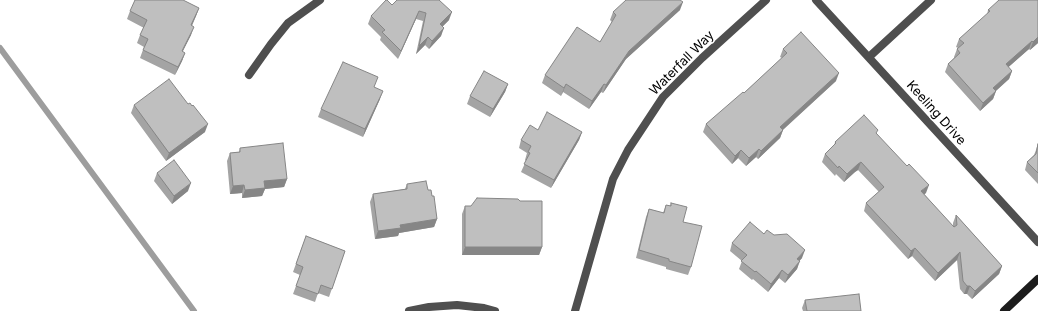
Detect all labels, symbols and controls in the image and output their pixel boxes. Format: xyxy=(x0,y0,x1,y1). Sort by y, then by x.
street label: Waterfall Way xyxy=(647,28,717,98)
street label: Keeling Drive xyxy=(903,78,969,148)

